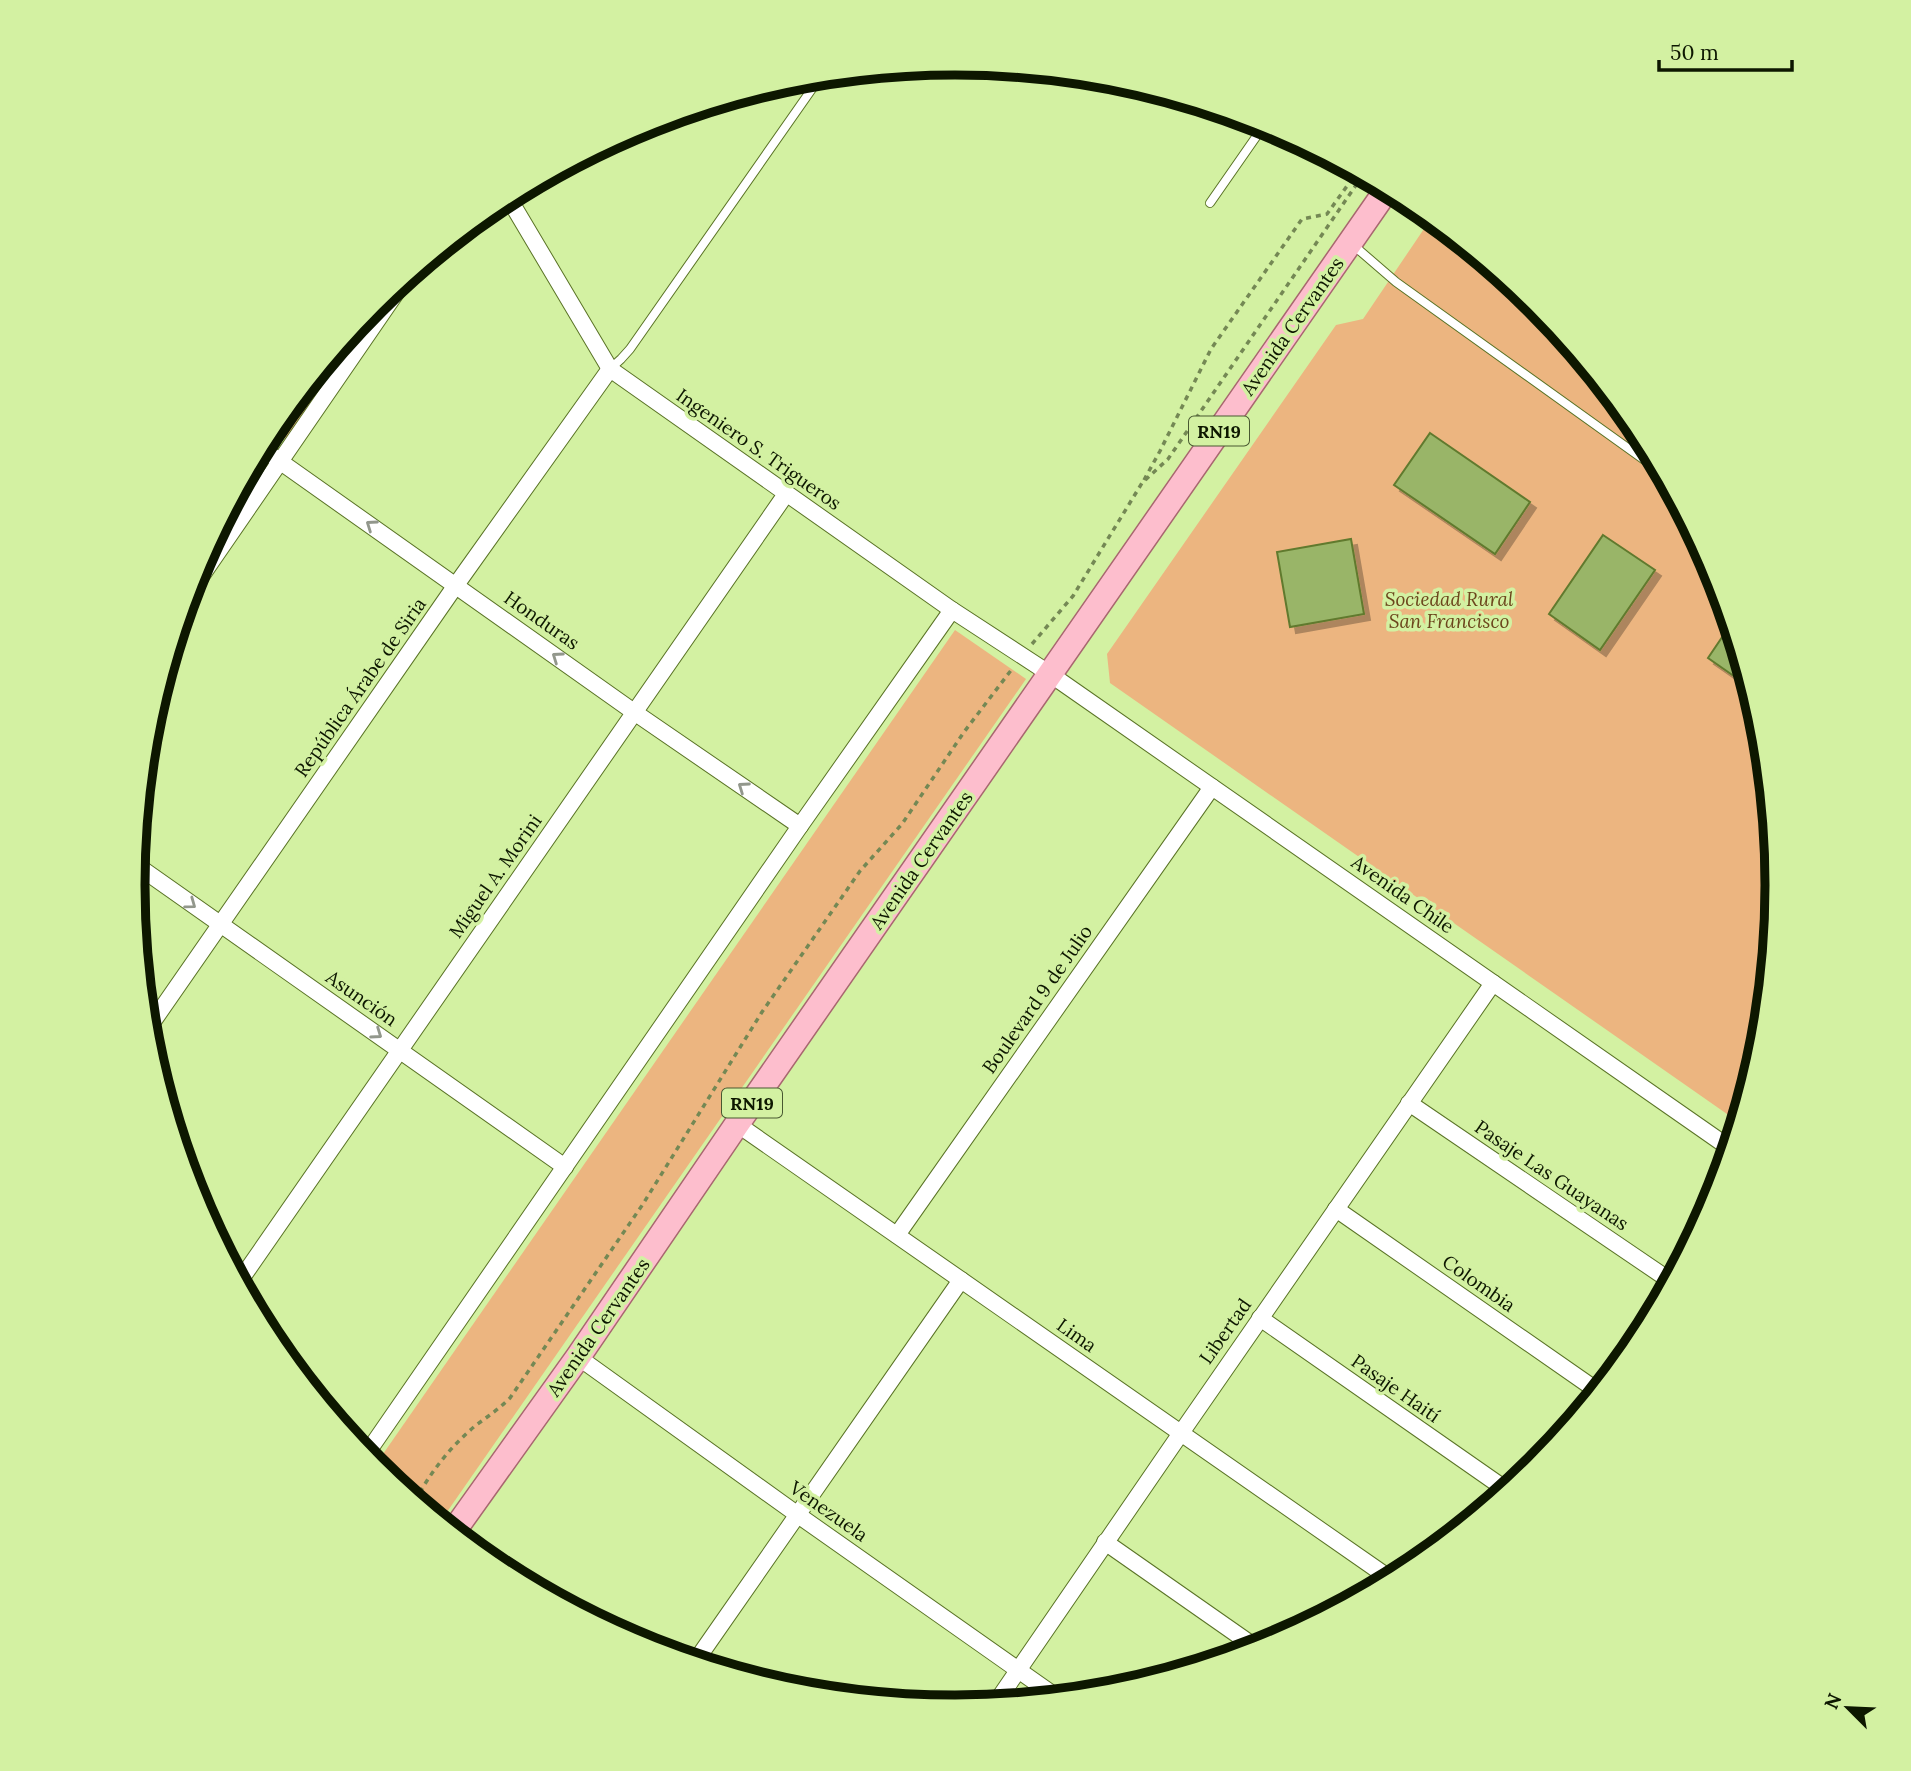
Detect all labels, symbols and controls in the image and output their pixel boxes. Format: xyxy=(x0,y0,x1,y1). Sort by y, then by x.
scale bar xyxy=(1659,28,1792,72)
text: 50 m xyxy=(1670,39,1719,66)
street label: Avenida Cervantes xyxy=(1235,252,1349,401)
street label: Ingeniero S. Trigueros xyxy=(672,383,846,515)
road number: RN19 xyxy=(1189,416,1249,446)
one-way arrow xyxy=(366,521,379,533)
street label: Honduras xyxy=(500,585,584,655)
park label: Sociedad Rural San Francisco xyxy=(1385,587,1514,633)
street label: República Árabe de Siria xyxy=(289,593,431,781)
one-way arrow xyxy=(552,653,565,665)
one-way arrow xyxy=(738,783,751,795)
street label: Avenida Cervantes xyxy=(864,786,978,935)
street label: Miguel A. Morini xyxy=(443,810,547,942)
street label: Avenida Chile xyxy=(1346,849,1459,938)
one-way arrow xyxy=(183,895,196,908)
street label: Boulevard 9 de Julio xyxy=(977,920,1097,1078)
street label: Asunción xyxy=(321,964,402,1031)
one-way arrow xyxy=(369,1026,382,1038)
road number: RN19 xyxy=(722,1088,782,1118)
street label: Pasaje Las Guayanas xyxy=(1470,1115,1634,1236)
street label: Colombia xyxy=(1438,1249,1520,1317)
street label: Avenida Cervantes xyxy=(541,1253,655,1402)
street label: Libertad xyxy=(1194,1294,1256,1368)
street label: Lima xyxy=(1052,1313,1102,1357)
street label: Pasaje Haití xyxy=(1347,1349,1445,1427)
street label: Venezuela xyxy=(784,1475,873,1547)
north arrow xyxy=(1813,1673,1883,1743)
text: N xyxy=(1819,1689,1847,1713)

